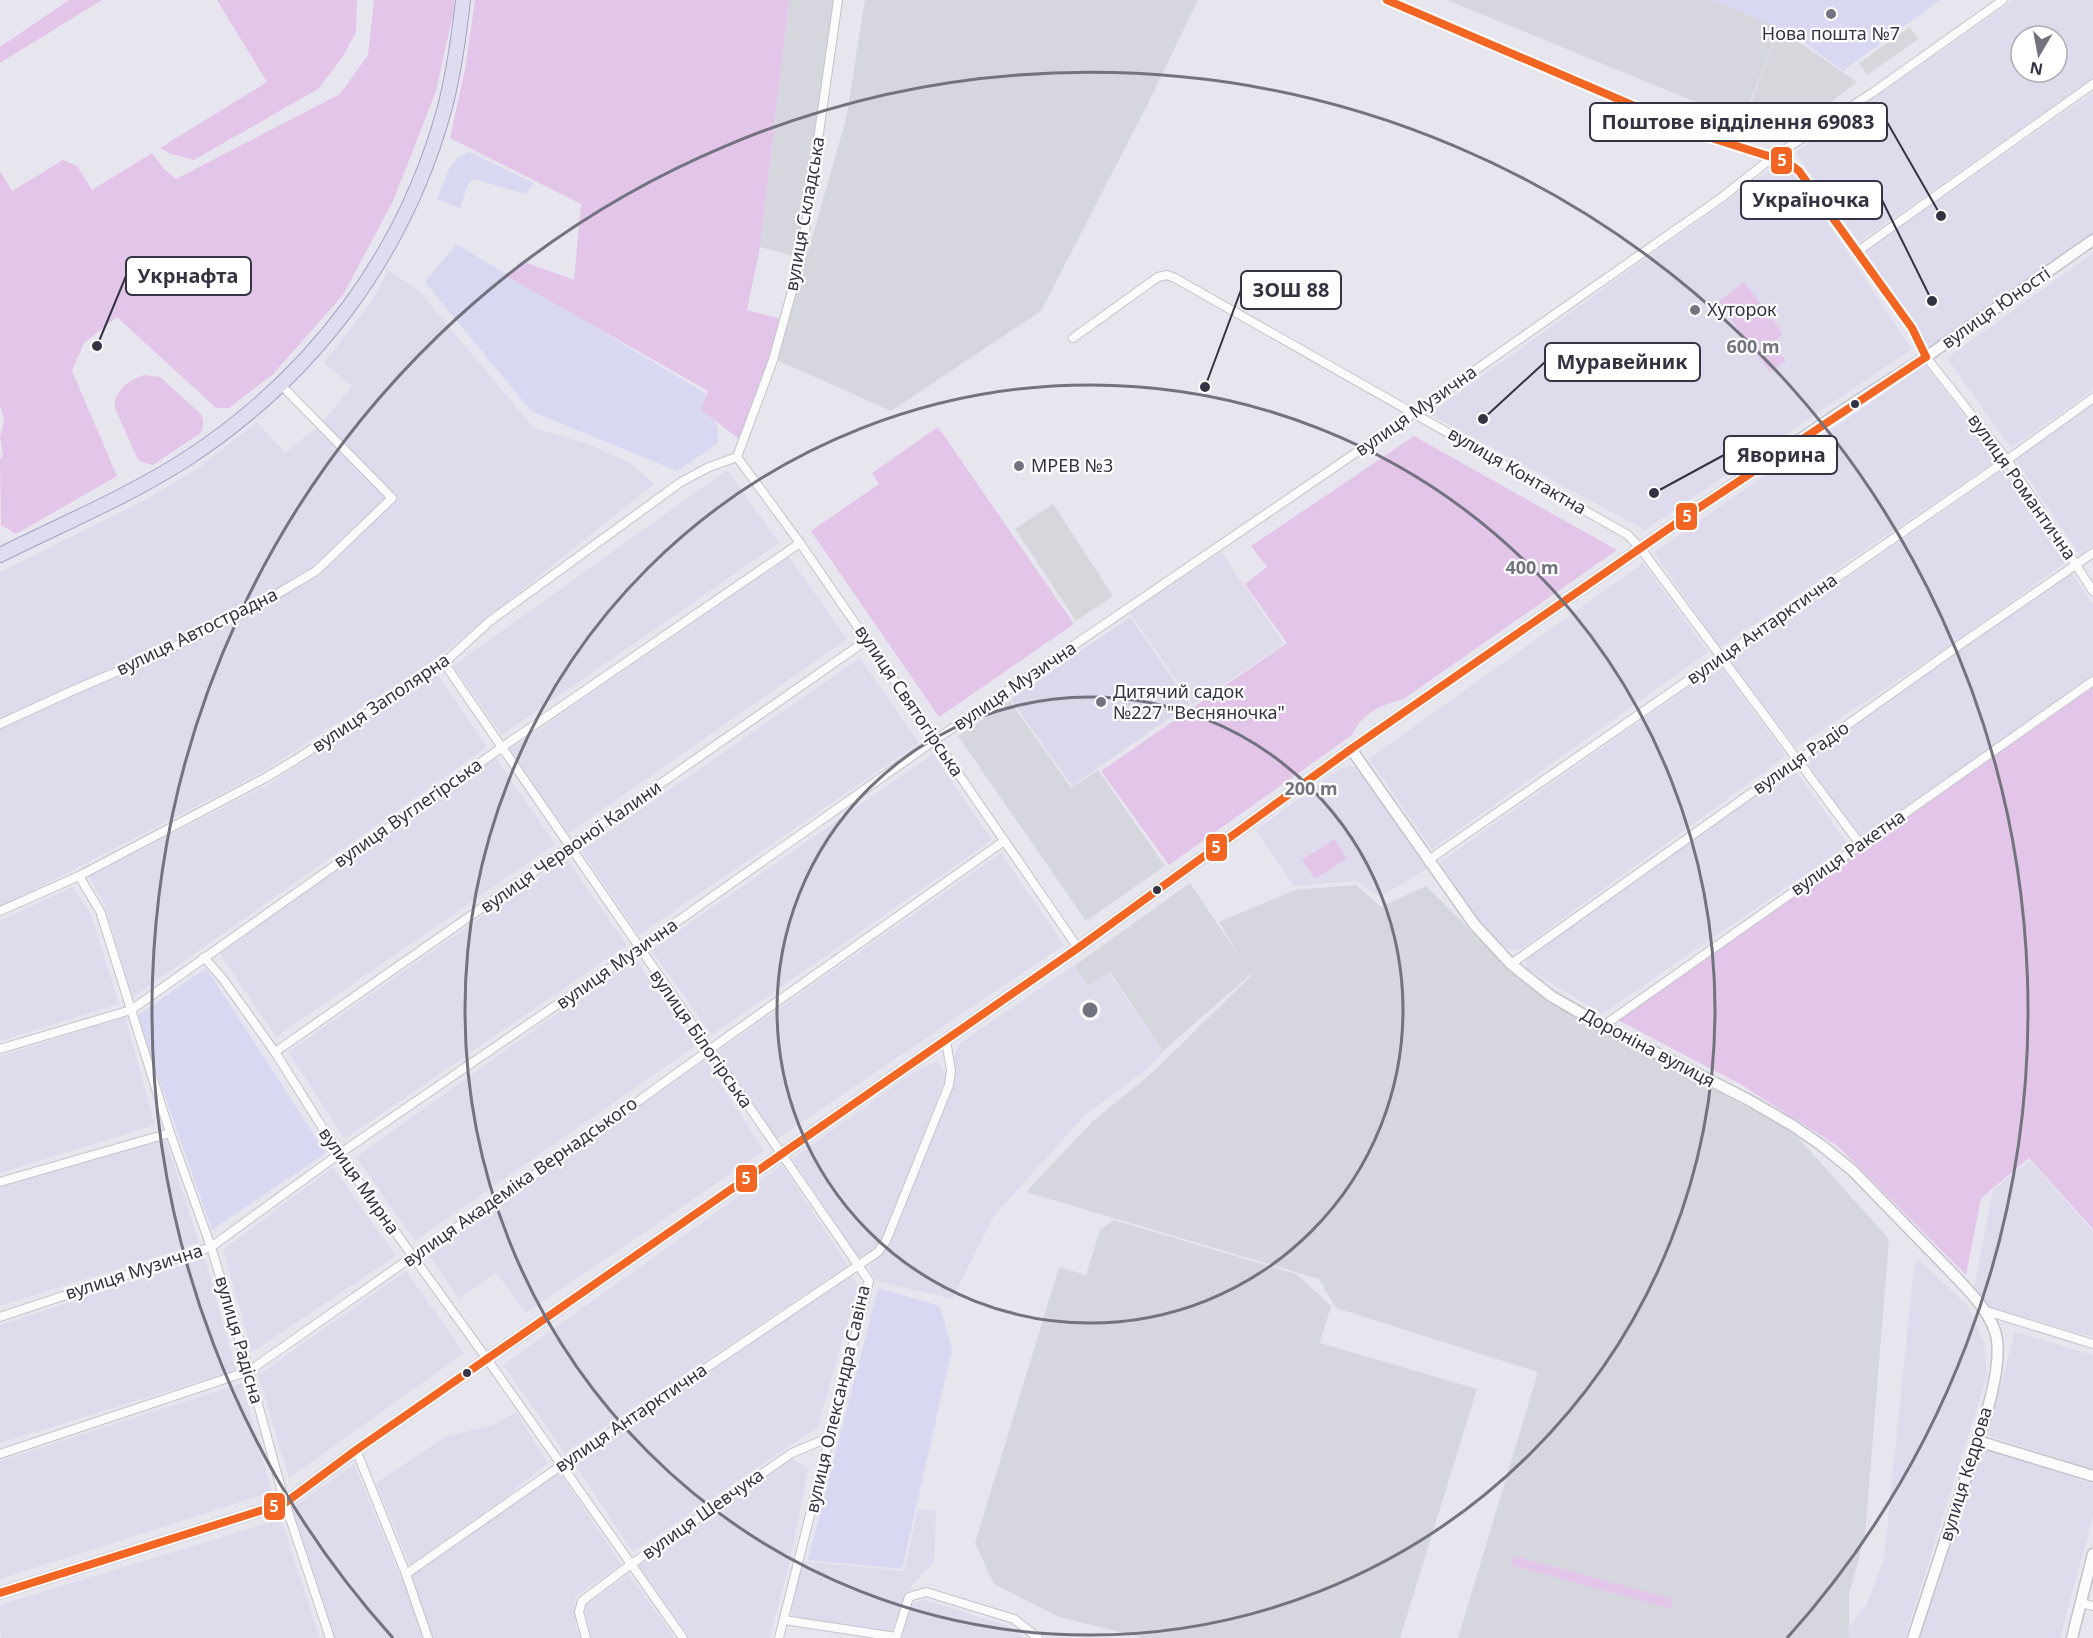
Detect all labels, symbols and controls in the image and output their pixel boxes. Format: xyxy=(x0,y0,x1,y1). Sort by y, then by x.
marker: Нова пошта №7 xyxy=(1824,7,1838,21)
place label: Нова пошта №7 xyxy=(1762,21,1900,45)
north arrow xyxy=(2009,24,2069,84)
text: N xyxy=(2028,57,2045,81)
callout: Поштове відділення 69083 xyxy=(1590,103,1887,141)
text: Поштове відділення 69083 xyxy=(1602,108,1874,135)
street label: вулиця Складська xyxy=(779,135,829,293)
line badge: 5 xyxy=(1770,146,1793,175)
text: 5 xyxy=(1777,149,1787,171)
callout: Україночка xyxy=(1741,181,1882,219)
text: Україночка xyxy=(1752,186,1870,213)
callout: Укрнафта xyxy=(126,257,251,295)
street label: вулиця Юності xyxy=(1936,261,2055,354)
text: Укрнафта xyxy=(138,262,238,289)
callout: ЗОШ 88 xyxy=(1241,271,1341,309)
text: ЗОШ 88 xyxy=(1253,276,1329,303)
place label: Хуторок xyxy=(1707,297,1777,321)
marker: Хуторок xyxy=(1688,303,1702,317)
text: 600 m xyxy=(1726,334,1780,358)
callout: Муравейник xyxy=(1545,343,1700,381)
text: Муравейник xyxy=(1557,348,1688,375)
street label: вулиця Музична xyxy=(1350,359,1481,461)
unlabelled marker xyxy=(1849,398,1861,410)
street label: вулиця Романтична xyxy=(1963,408,2082,564)
street label: вулиця Контактна xyxy=(1444,421,1591,520)
callout: Яворина xyxy=(1724,436,1837,474)
text: Яворина xyxy=(1736,441,1826,468)
place label: МРЕВ №3 xyxy=(1031,453,1113,477)
marker: МРЕВ №3 xyxy=(1012,459,1026,473)
line badge: 5 xyxy=(1675,502,1698,531)
text: 5 xyxy=(1682,505,1692,527)
text: 400 m xyxy=(1505,555,1559,579)
street label: вулиця Антарктична xyxy=(1681,567,1841,689)
street label: вулиця Автострадна xyxy=(112,582,281,681)
street label: вулиця Святогірська xyxy=(850,620,970,781)
street label: вулиця Музична xyxy=(948,635,1080,735)
street label: вулиця Заполярна xyxy=(307,647,454,757)
place label: Дитячий садок №227 "Весняночка" xyxy=(1113,679,1285,724)
marker: Дитячий садок №227 "Весняночка" xyxy=(1094,695,1108,709)
street label: вулиця Радіо xyxy=(1747,715,1854,799)
street label: вулиця Вуглегірська xyxy=(328,752,486,873)
street label: вулиця Червоної Калини xyxy=(475,774,666,918)
text: 200 m xyxy=(1284,776,1338,800)
street label: вулиця Ракетна xyxy=(1785,804,1910,901)
line badge: 5 xyxy=(1205,833,1228,862)
text: 5 xyxy=(1211,836,1221,858)
unlabelled marker xyxy=(1151,884,1163,896)
street label: вулиця Музична xyxy=(551,912,682,1014)
street label: вулиця Білогірська xyxy=(645,964,759,1113)
centre of rings xyxy=(1080,1000,1100,1020)
street label: Дороніна вулиця xyxy=(1577,1002,1720,1093)
street label: вулиця Академіка Вернадського xyxy=(397,1091,642,1272)
street label: вулиця Мирна xyxy=(314,1122,406,1239)
line badge: 5 xyxy=(735,1164,758,1193)
text: 5 xyxy=(741,1167,751,1189)
street label: вулиця Музична xyxy=(62,1238,205,1305)
street label: вулиця Радісна xyxy=(210,1273,270,1406)
street label: вулиця Олександра Савіна xyxy=(799,1282,875,1515)
street label: вулиця Антарктична xyxy=(550,1357,711,1477)
unlabelled marker xyxy=(461,1367,473,1379)
street label: вулиця Кедрова xyxy=(1933,1404,1997,1544)
street label: вулиця Шевчука xyxy=(637,1462,768,1564)
line badge: 5 xyxy=(263,1492,286,1521)
text: 5 xyxy=(269,1495,279,1517)

